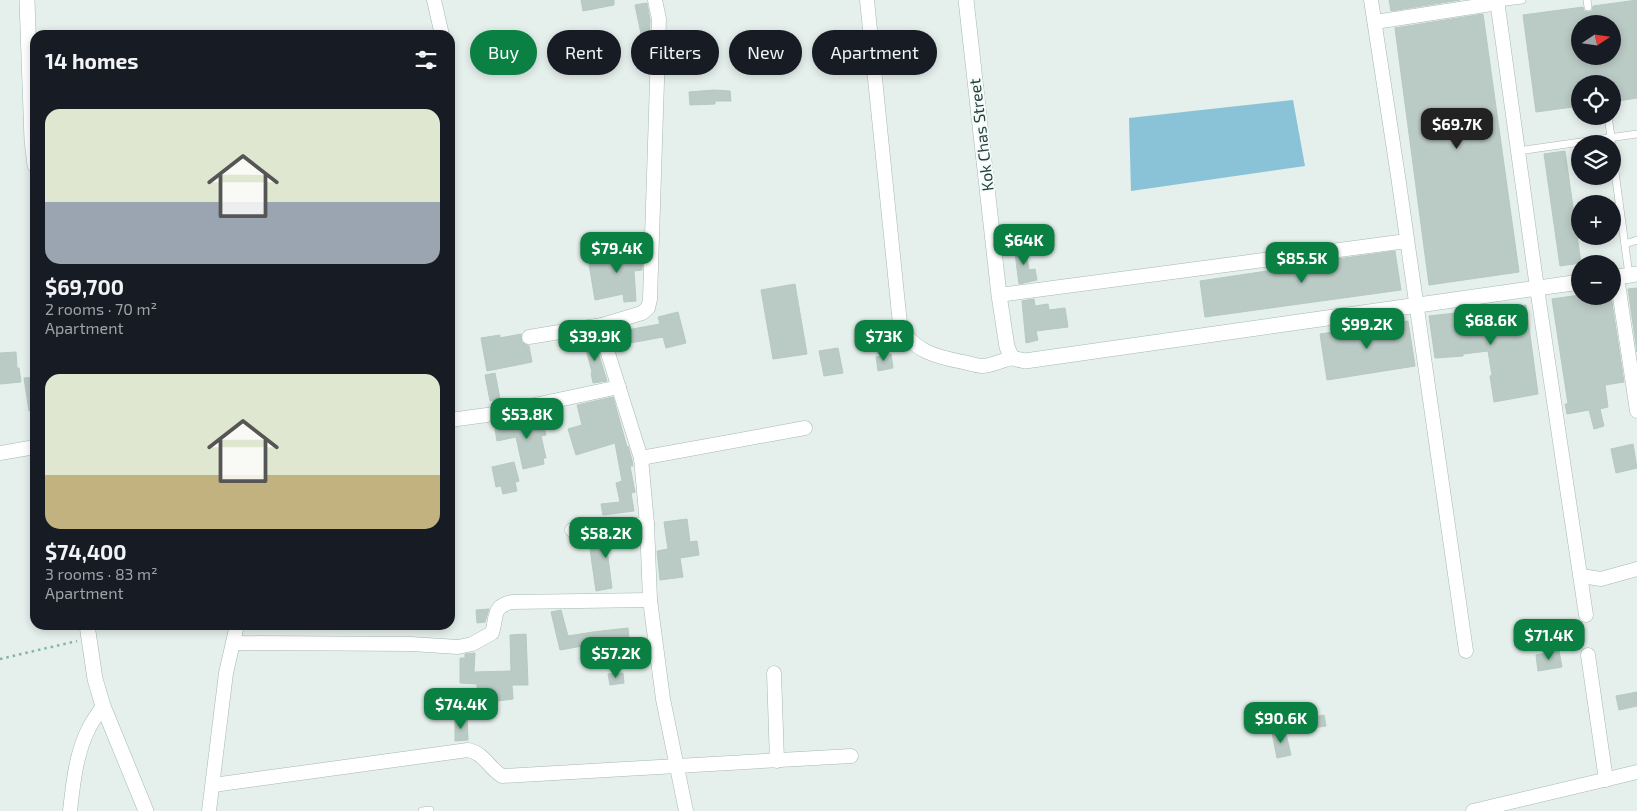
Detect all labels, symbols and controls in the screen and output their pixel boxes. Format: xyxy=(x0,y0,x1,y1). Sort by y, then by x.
north arrow xyxy=(1571,15,1621,65)
map controls xyxy=(1571,15,1621,305)
chip: Buy xyxy=(470,30,537,75)
chip: Rent xyxy=(547,30,621,75)
chip: Filters xyxy=(631,30,719,75)
chip: New xyxy=(729,30,802,75)
chip: Apartment xyxy=(812,30,937,75)
icon: filters xyxy=(412,46,440,74)
text: 14 homes xyxy=(45,48,139,73)
button: locate xyxy=(1571,75,1621,125)
street label: Kok Chas Street xyxy=(964,78,997,192)
pin: $69.7K xyxy=(1416,108,1498,150)
text: $69.7K xyxy=(1432,114,1482,133)
button: layers xyxy=(1571,135,1621,185)
icon: home xyxy=(198,141,288,231)
button: + xyxy=(1571,195,1621,245)
pin: $64K xyxy=(994,224,1054,266)
text: $64K xyxy=(1004,230,1044,249)
pin: $79.4K xyxy=(576,232,658,274)
text: $79.4K xyxy=(591,238,643,257)
pin: $85.5K xyxy=(1261,242,1343,284)
text: $85.5K xyxy=(1277,248,1327,267)
button: − xyxy=(1571,255,1621,305)
text: $69,700 xyxy=(45,274,124,299)
text: 2 rooms · 70 m² xyxy=(45,299,157,318)
pin: $68.6K xyxy=(1450,304,1532,346)
pin: $99.2K xyxy=(1326,308,1408,350)
text: $68.6K xyxy=(1465,310,1517,329)
text: $99.2K xyxy=(1341,314,1393,333)
text: Apartment xyxy=(45,318,124,337)
pin: $39.9K xyxy=(554,320,636,362)
pin: $73K xyxy=(854,320,914,362)
text: $39.9K xyxy=(569,326,621,345)
text: $73K xyxy=(866,326,902,345)
pin: $53.8K xyxy=(486,398,568,440)
text: $53.8K xyxy=(501,404,553,423)
icon: home xyxy=(198,406,288,496)
pin: $58.2K xyxy=(565,516,647,559)
text: $58.2K xyxy=(580,523,632,542)
text: $74,400 xyxy=(45,539,127,564)
text: 3 rooms · 83 m² xyxy=(45,564,158,583)
text: Apartment xyxy=(45,583,124,602)
pin: $71.4K xyxy=(1508,618,1590,661)
text: $71.4K xyxy=(1525,625,1573,644)
pin: $57.2K xyxy=(575,636,657,679)
text: $57.2K xyxy=(591,643,641,662)
pin: $74.4K xyxy=(420,688,502,730)
text: $74.4K xyxy=(435,694,487,713)
pin: $90.6K xyxy=(1240,702,1322,744)
text: $90.6K xyxy=(1255,708,1307,727)

